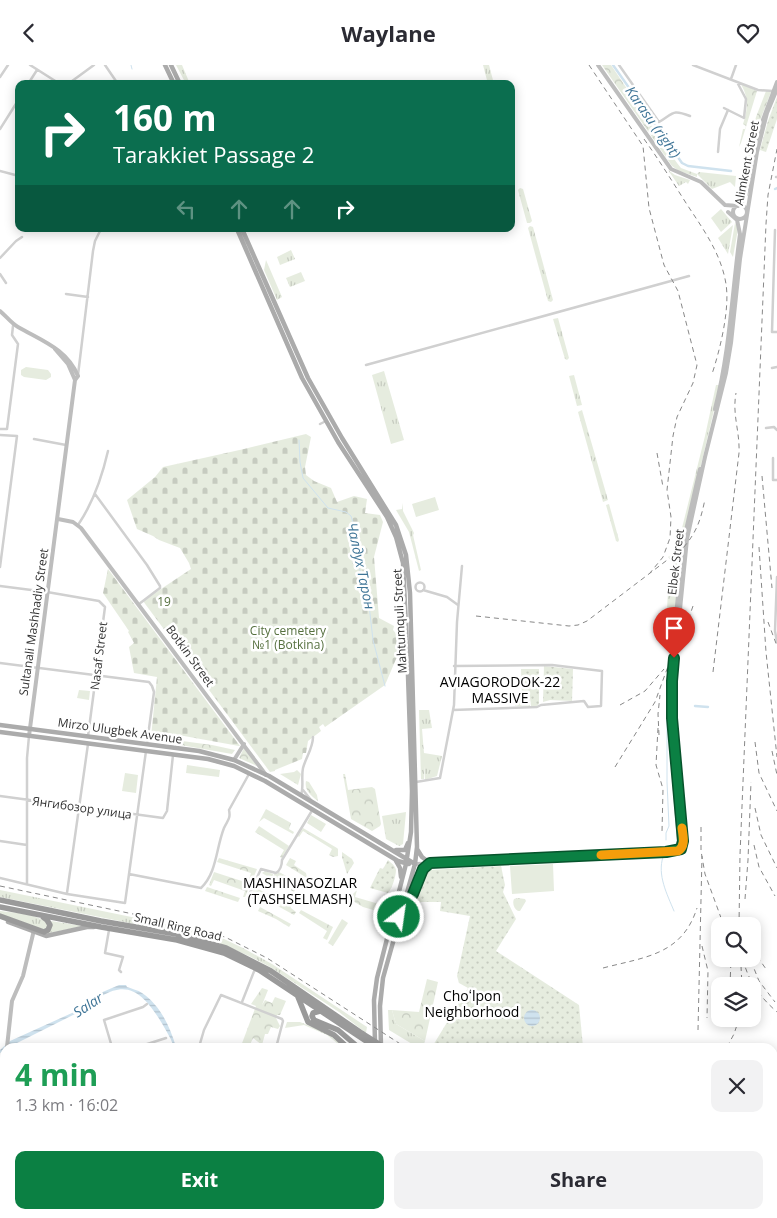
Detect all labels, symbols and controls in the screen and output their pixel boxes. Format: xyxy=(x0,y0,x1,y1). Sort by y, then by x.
text: Waylane xyxy=(341,18,436,48)
icon: back xyxy=(15,19,43,47)
icon: heart xyxy=(734,19,762,47)
water label: Karasu (right) xyxy=(622,82,685,162)
text: 160 m xyxy=(113,94,217,141)
icon: right xyxy=(30,100,95,165)
street label: Alimkent Street xyxy=(730,119,763,207)
text: Tarakkiet Passage 2 xyxy=(113,139,314,169)
icon: left xyxy=(172,195,200,223)
icon: ahead xyxy=(225,195,253,223)
icon: ahead xyxy=(278,195,306,223)
icon: right xyxy=(331,195,359,223)
water label: Чалдух Тарон xyxy=(343,521,380,611)
street label: Elbek Street xyxy=(663,528,688,596)
street label: Sultаnali Mashhadiy Street xyxy=(15,547,52,697)
street label: Mahtumquli Street xyxy=(388,568,411,674)
park label: 19 xyxy=(157,593,171,610)
pin xyxy=(653,607,695,658)
icon: arrive xyxy=(660,614,688,642)
street label: Nasaf Street xyxy=(86,621,111,691)
street label: Botkin Street xyxy=(162,621,219,690)
park label: City cemetery №1 (Botkina) xyxy=(250,622,327,653)
district label: AVIAGORODOK-22 MASSIVE xyxy=(440,672,560,707)
street label: Mirzo Ulugbek Avenue xyxy=(57,713,184,748)
street label: Янгибозор улица xyxy=(31,792,133,823)
district label: MASHINASOZLAR (TASHSELMASH) xyxy=(243,873,357,908)
position arrow xyxy=(372,890,424,942)
street label: Small Ring Road xyxy=(133,908,224,945)
map controls xyxy=(711,917,761,1027)
button: search xyxy=(711,917,761,967)
button: layers xyxy=(711,977,761,1027)
district label: Choʻlpon Neighborhood xyxy=(425,986,519,1021)
water label: Salar xyxy=(69,988,107,1021)
text: 4 min xyxy=(15,1054,98,1095)
button: close xyxy=(711,1060,763,1112)
text: 1.3 km · 16:02 xyxy=(15,1094,118,1116)
button: Exit xyxy=(15,1151,384,1209)
button: Share xyxy=(394,1151,763,1209)

